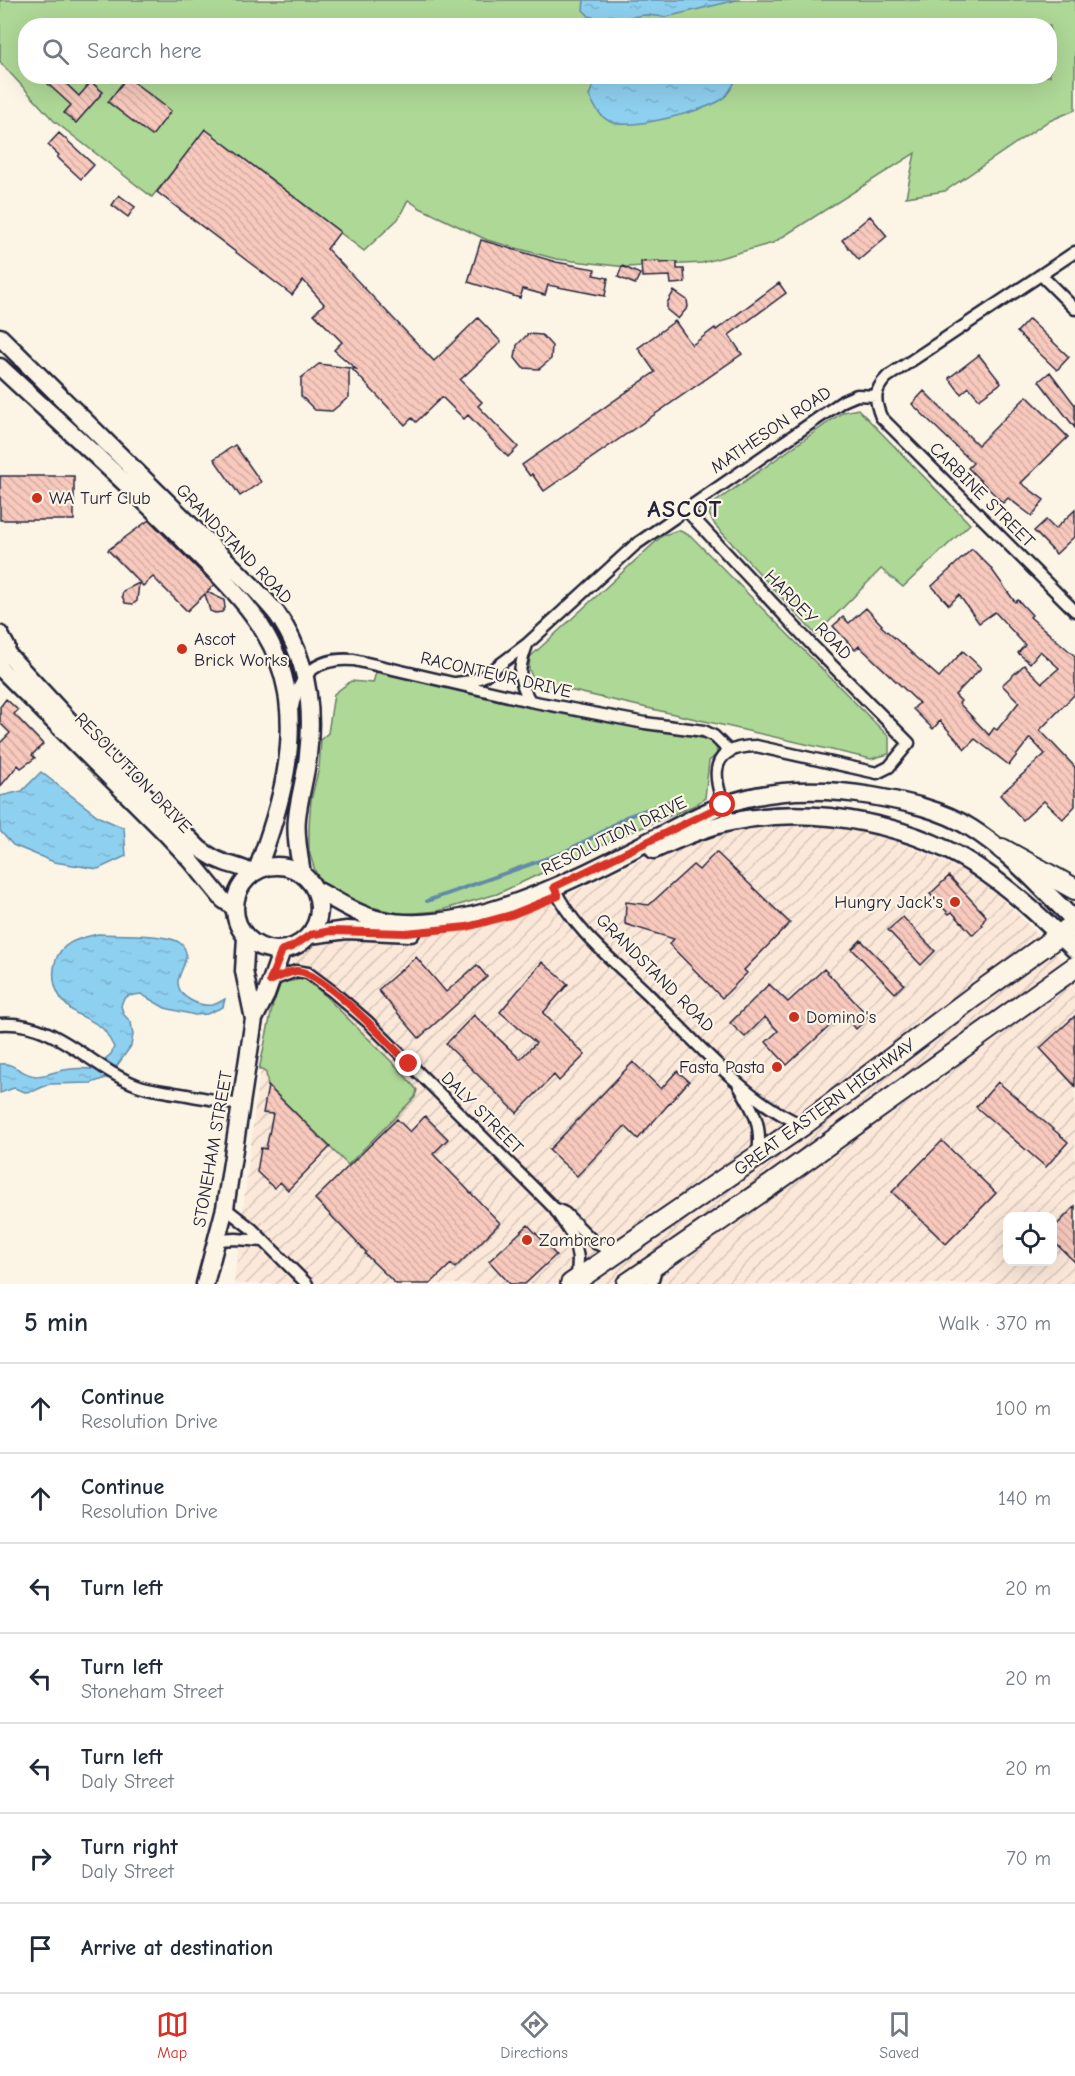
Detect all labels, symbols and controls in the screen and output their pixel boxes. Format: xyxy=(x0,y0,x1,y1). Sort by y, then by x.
search box xyxy=(18,18,1057,84)
icon: search xyxy=(39,35,72,68)
text: Search here xyxy=(87,38,202,64)
street label: MATHESON ROAD xyxy=(707,382,835,478)
street label: CARBINE STREET xyxy=(925,438,1039,552)
street label: GRANDSTAND ROAD xyxy=(171,480,297,608)
place label: WA Turf Club xyxy=(49,488,151,509)
marker: WA Turf Club xyxy=(30,491,44,505)
district label: ASCOT xyxy=(647,495,723,523)
street label: HARDEY ROAD xyxy=(760,566,856,664)
place label: Ascot Brick Works xyxy=(194,629,288,671)
marker: Ascot Brick Works xyxy=(175,642,189,656)
street label: RACONTEUR DRIVE xyxy=(418,647,574,703)
street label: RESOLUTION DRIVE xyxy=(70,709,196,838)
route start xyxy=(709,791,735,817)
street label: RESOLUTION DRIVE xyxy=(538,792,690,880)
place label: Hungry Jack's xyxy=(834,892,943,913)
marker: Hungry Jack's xyxy=(948,895,962,909)
street label: GRANDSTAND ROAD xyxy=(591,909,719,1037)
place label: Domino's xyxy=(806,1007,876,1028)
marker: Domino's xyxy=(787,1010,801,1024)
street label: GREAT EASTERN HIGHWAY xyxy=(730,1034,920,1180)
route end xyxy=(395,1050,421,1076)
place label: Fasta Pasta xyxy=(679,1057,765,1078)
marker: Fasta Pasta xyxy=(770,1060,784,1074)
street label: DALY STREET xyxy=(437,1068,528,1159)
street label: STONEHAM STREET xyxy=(189,1069,237,1229)
map controls xyxy=(1003,1212,1057,1266)
button: locate xyxy=(1003,1212,1057,1266)
place label: Zambrero xyxy=(539,1230,615,1251)
marker: Zambrero xyxy=(520,1233,534,1247)
text: 5 min xyxy=(24,1308,88,1338)
text: Walk · 370 m xyxy=(939,1312,1051,1335)
text: Continue xyxy=(81,1384,164,1410)
icon: ahead xyxy=(24,1392,57,1425)
text: 100 m xyxy=(996,1397,1051,1420)
text: Resolution Drive xyxy=(81,1410,218,1433)
text: Continue xyxy=(81,1474,164,1500)
icon: ahead xyxy=(24,1482,57,1515)
text: 140 m xyxy=(998,1487,1051,1510)
text: Resolution Drive xyxy=(81,1500,218,1523)
icon: left xyxy=(24,1572,57,1605)
text: Turn left xyxy=(81,1575,163,1601)
text: 20 m xyxy=(1005,1577,1051,1600)
text: Turn left xyxy=(81,1654,163,1680)
icon: left xyxy=(24,1662,57,1695)
text: 20 m xyxy=(1005,1667,1051,1690)
text: Stoneham Street xyxy=(81,1680,223,1703)
text: Turn left xyxy=(81,1744,163,1770)
icon: left xyxy=(24,1752,57,1785)
text: 20 m xyxy=(1005,1757,1051,1780)
text: Daly Street xyxy=(81,1770,174,1793)
text: Turn right xyxy=(81,1834,178,1860)
icon: right xyxy=(24,1842,57,1875)
text: 70 m xyxy=(1006,1847,1051,1870)
text: Daly Street xyxy=(81,1860,174,1883)
icon: arrive xyxy=(24,1932,57,1965)
text: Arrive at destination xyxy=(81,1935,273,1961)
tab: Map xyxy=(156,2008,189,2062)
tab: Directions xyxy=(500,2008,568,2062)
tab: Saved xyxy=(879,2008,919,2062)

